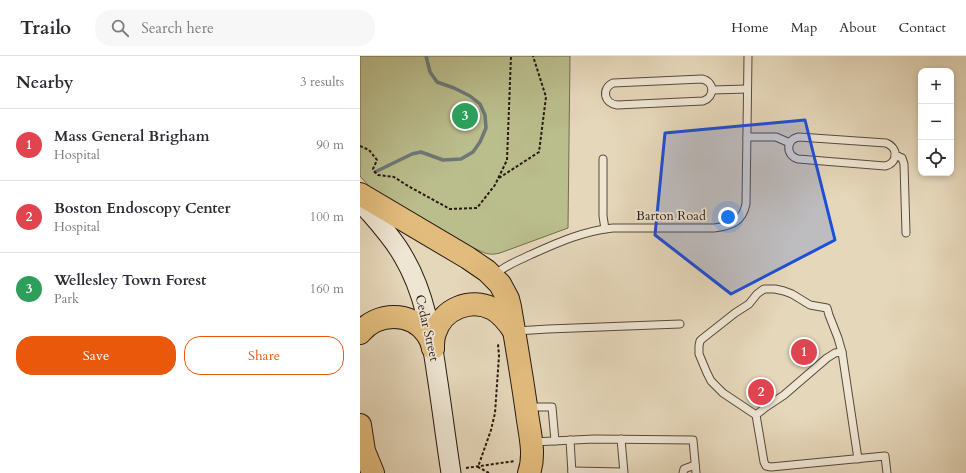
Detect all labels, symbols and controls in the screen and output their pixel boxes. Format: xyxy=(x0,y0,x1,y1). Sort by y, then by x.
search box xyxy=(95,10,375,46)
text: Trailo xyxy=(20,15,71,41)
icon: search xyxy=(109,17,131,39)
text: Search here xyxy=(141,18,214,38)
text: Home xyxy=(731,18,769,37)
text: Map xyxy=(791,18,817,37)
text: About xyxy=(839,18,876,37)
text: Contact xyxy=(898,18,946,37)
map controls xyxy=(918,68,954,176)
button: + xyxy=(918,68,954,104)
text: Nearby xyxy=(16,71,73,94)
text: 3 results xyxy=(300,73,344,91)
pin: 3 xyxy=(452,101,478,131)
button: − xyxy=(918,104,954,140)
text: Mass General Brigham xyxy=(54,126,210,146)
text: 1 xyxy=(26,136,32,154)
text: 90 m xyxy=(316,136,344,154)
button: locate xyxy=(918,140,954,176)
text: Hospital xyxy=(54,146,100,164)
text: Boston Endoscopy Center xyxy=(54,198,230,218)
street label: Barton Road xyxy=(636,207,706,225)
your location xyxy=(718,207,738,227)
text: 2 xyxy=(26,208,32,226)
text: 100 m xyxy=(310,208,344,226)
text: Hospital xyxy=(54,218,100,236)
text: Wellesley Town Forest xyxy=(54,270,206,290)
text: 3 xyxy=(26,280,32,298)
text: 160 m xyxy=(310,280,344,298)
text: Park xyxy=(54,290,79,308)
street label: Cedar Street xyxy=(411,293,443,363)
button: Save xyxy=(16,336,176,375)
button: Share xyxy=(184,336,344,375)
pin: 1 xyxy=(791,337,817,367)
pin: 2 xyxy=(748,377,774,407)

